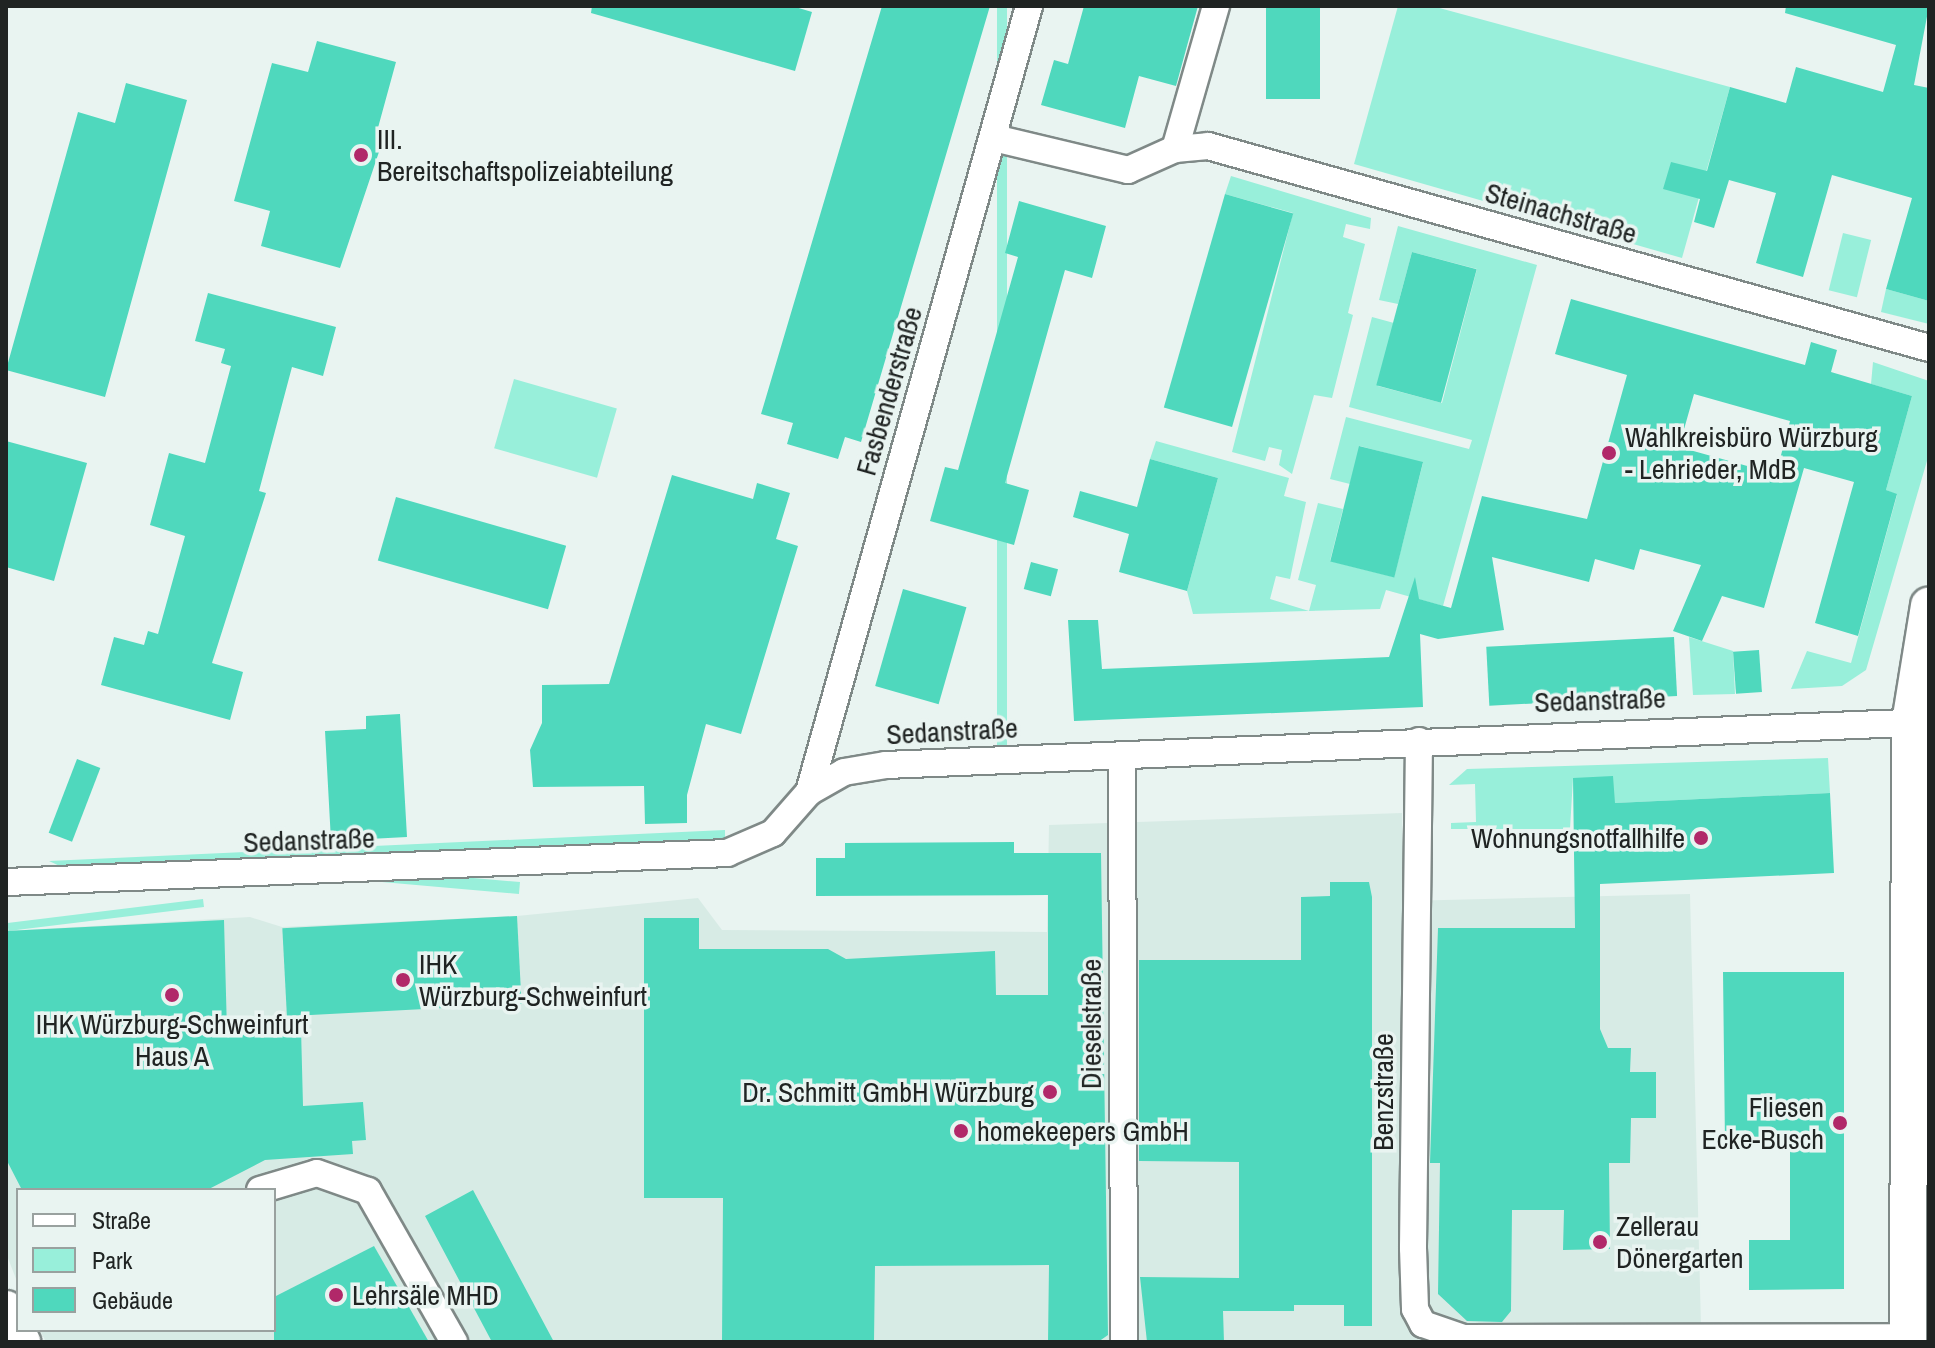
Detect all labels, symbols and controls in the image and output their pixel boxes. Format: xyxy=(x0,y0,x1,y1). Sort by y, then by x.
place label: III. Bereitschaftspolizeiabteilung xyxy=(377,122,673,188)
marker: III. Bereitschaftspolizeiabteilung xyxy=(352,146,370,164)
street label: Steinachstraße xyxy=(1482,175,1640,251)
street label: Fasbenderstraße xyxy=(849,303,929,479)
place label: Wahlkreisbüro Würzburg - Lehrieder, MdB xyxy=(1625,420,1878,486)
marker: Wahlkreisbüro Würzburg - Lehrieder, MdB xyxy=(1600,444,1618,462)
street label: Sedanstraße xyxy=(1534,681,1666,719)
street label: Sedanstraße xyxy=(885,711,1019,751)
street label: Sedanstraße xyxy=(243,821,375,859)
place label: Wohnungsnotfallhilfe xyxy=(1471,821,1685,855)
marker: Wohnungsnotfallhilfe xyxy=(1692,829,1710,847)
place label: IHK Würzburg-Schweinfurt xyxy=(419,947,647,1013)
street label: Dieselstraße xyxy=(1074,959,1108,1089)
marker: IHK Würzburg-Schweinfurt xyxy=(394,971,412,989)
marker: IHK Würzburg-Schweinfurt Haus A xyxy=(163,986,181,1004)
place label: IHK Würzburg-Schweinfurt Haus A xyxy=(36,1007,308,1073)
street label: Benzstraße xyxy=(1366,1033,1400,1151)
place label: Dr. Schmitt GmbH Würzburg xyxy=(742,1075,1034,1109)
marker: Dr. Schmitt GmbH Würzburg xyxy=(1041,1083,1059,1101)
place label: Fliesen Ecke-Busch xyxy=(1702,1090,1824,1156)
place label: homekeepers GmbH xyxy=(977,1114,1189,1148)
marker: Fliesen Ecke-Busch xyxy=(1831,1114,1849,1132)
marker: homekeepers GmbH xyxy=(952,1122,970,1140)
legend xyxy=(16,1188,276,1332)
text: Straße xyxy=(92,1204,151,1236)
place label: Zellerau Dönergarten xyxy=(1616,1209,1744,1275)
marker: Zellerau Dönergarten xyxy=(1591,1233,1609,1251)
text: Park xyxy=(92,1244,132,1276)
place label: Lehrsäle MHD xyxy=(352,1278,499,1312)
text: Gebäude xyxy=(92,1284,173,1316)
marker: Lehrsäle MHD xyxy=(327,1286,345,1304)

